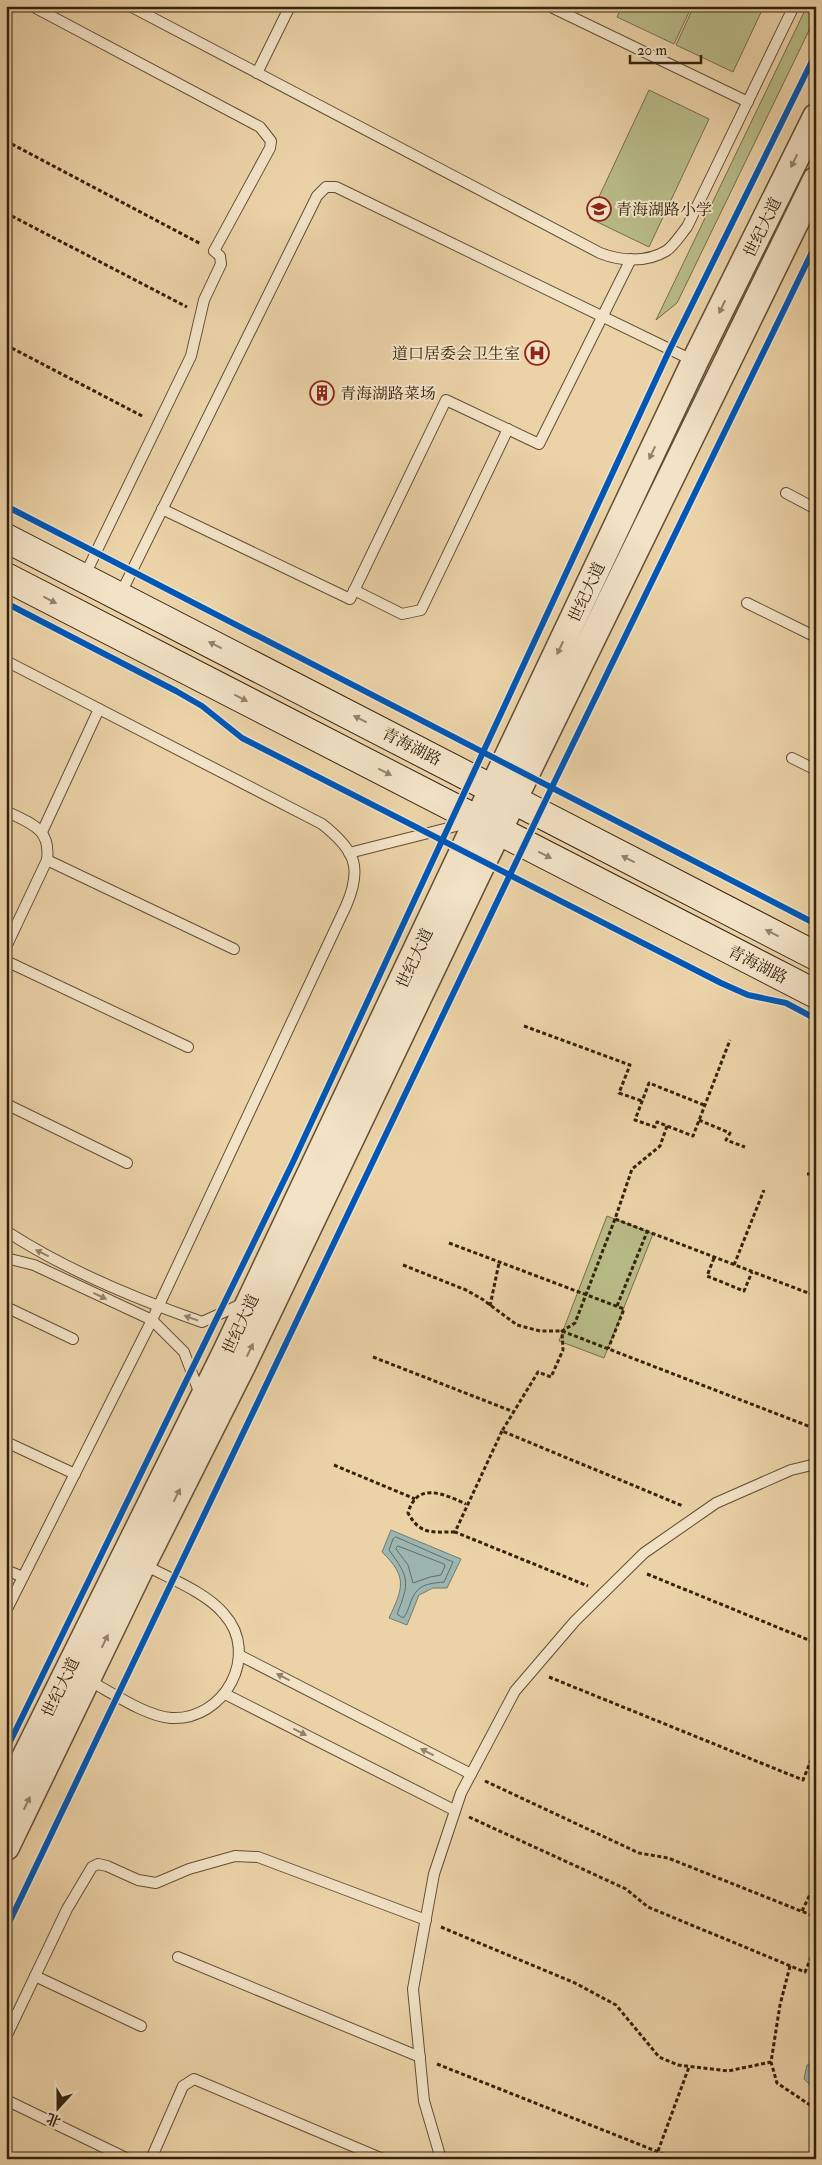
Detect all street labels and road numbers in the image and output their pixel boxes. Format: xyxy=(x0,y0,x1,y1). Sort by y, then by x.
street label: 世纪大道 xyxy=(740,194,786,261)
street label: 世纪大道 xyxy=(564,559,609,626)
street label: 青海湖路 xyxy=(378,723,445,770)
street label: 世纪大道 xyxy=(392,925,437,992)
street label: 青海湖路 xyxy=(724,941,791,988)
street label: 世纪大道 xyxy=(218,1291,263,1358)
street label: 世纪大道 xyxy=(38,1654,84,1721)

